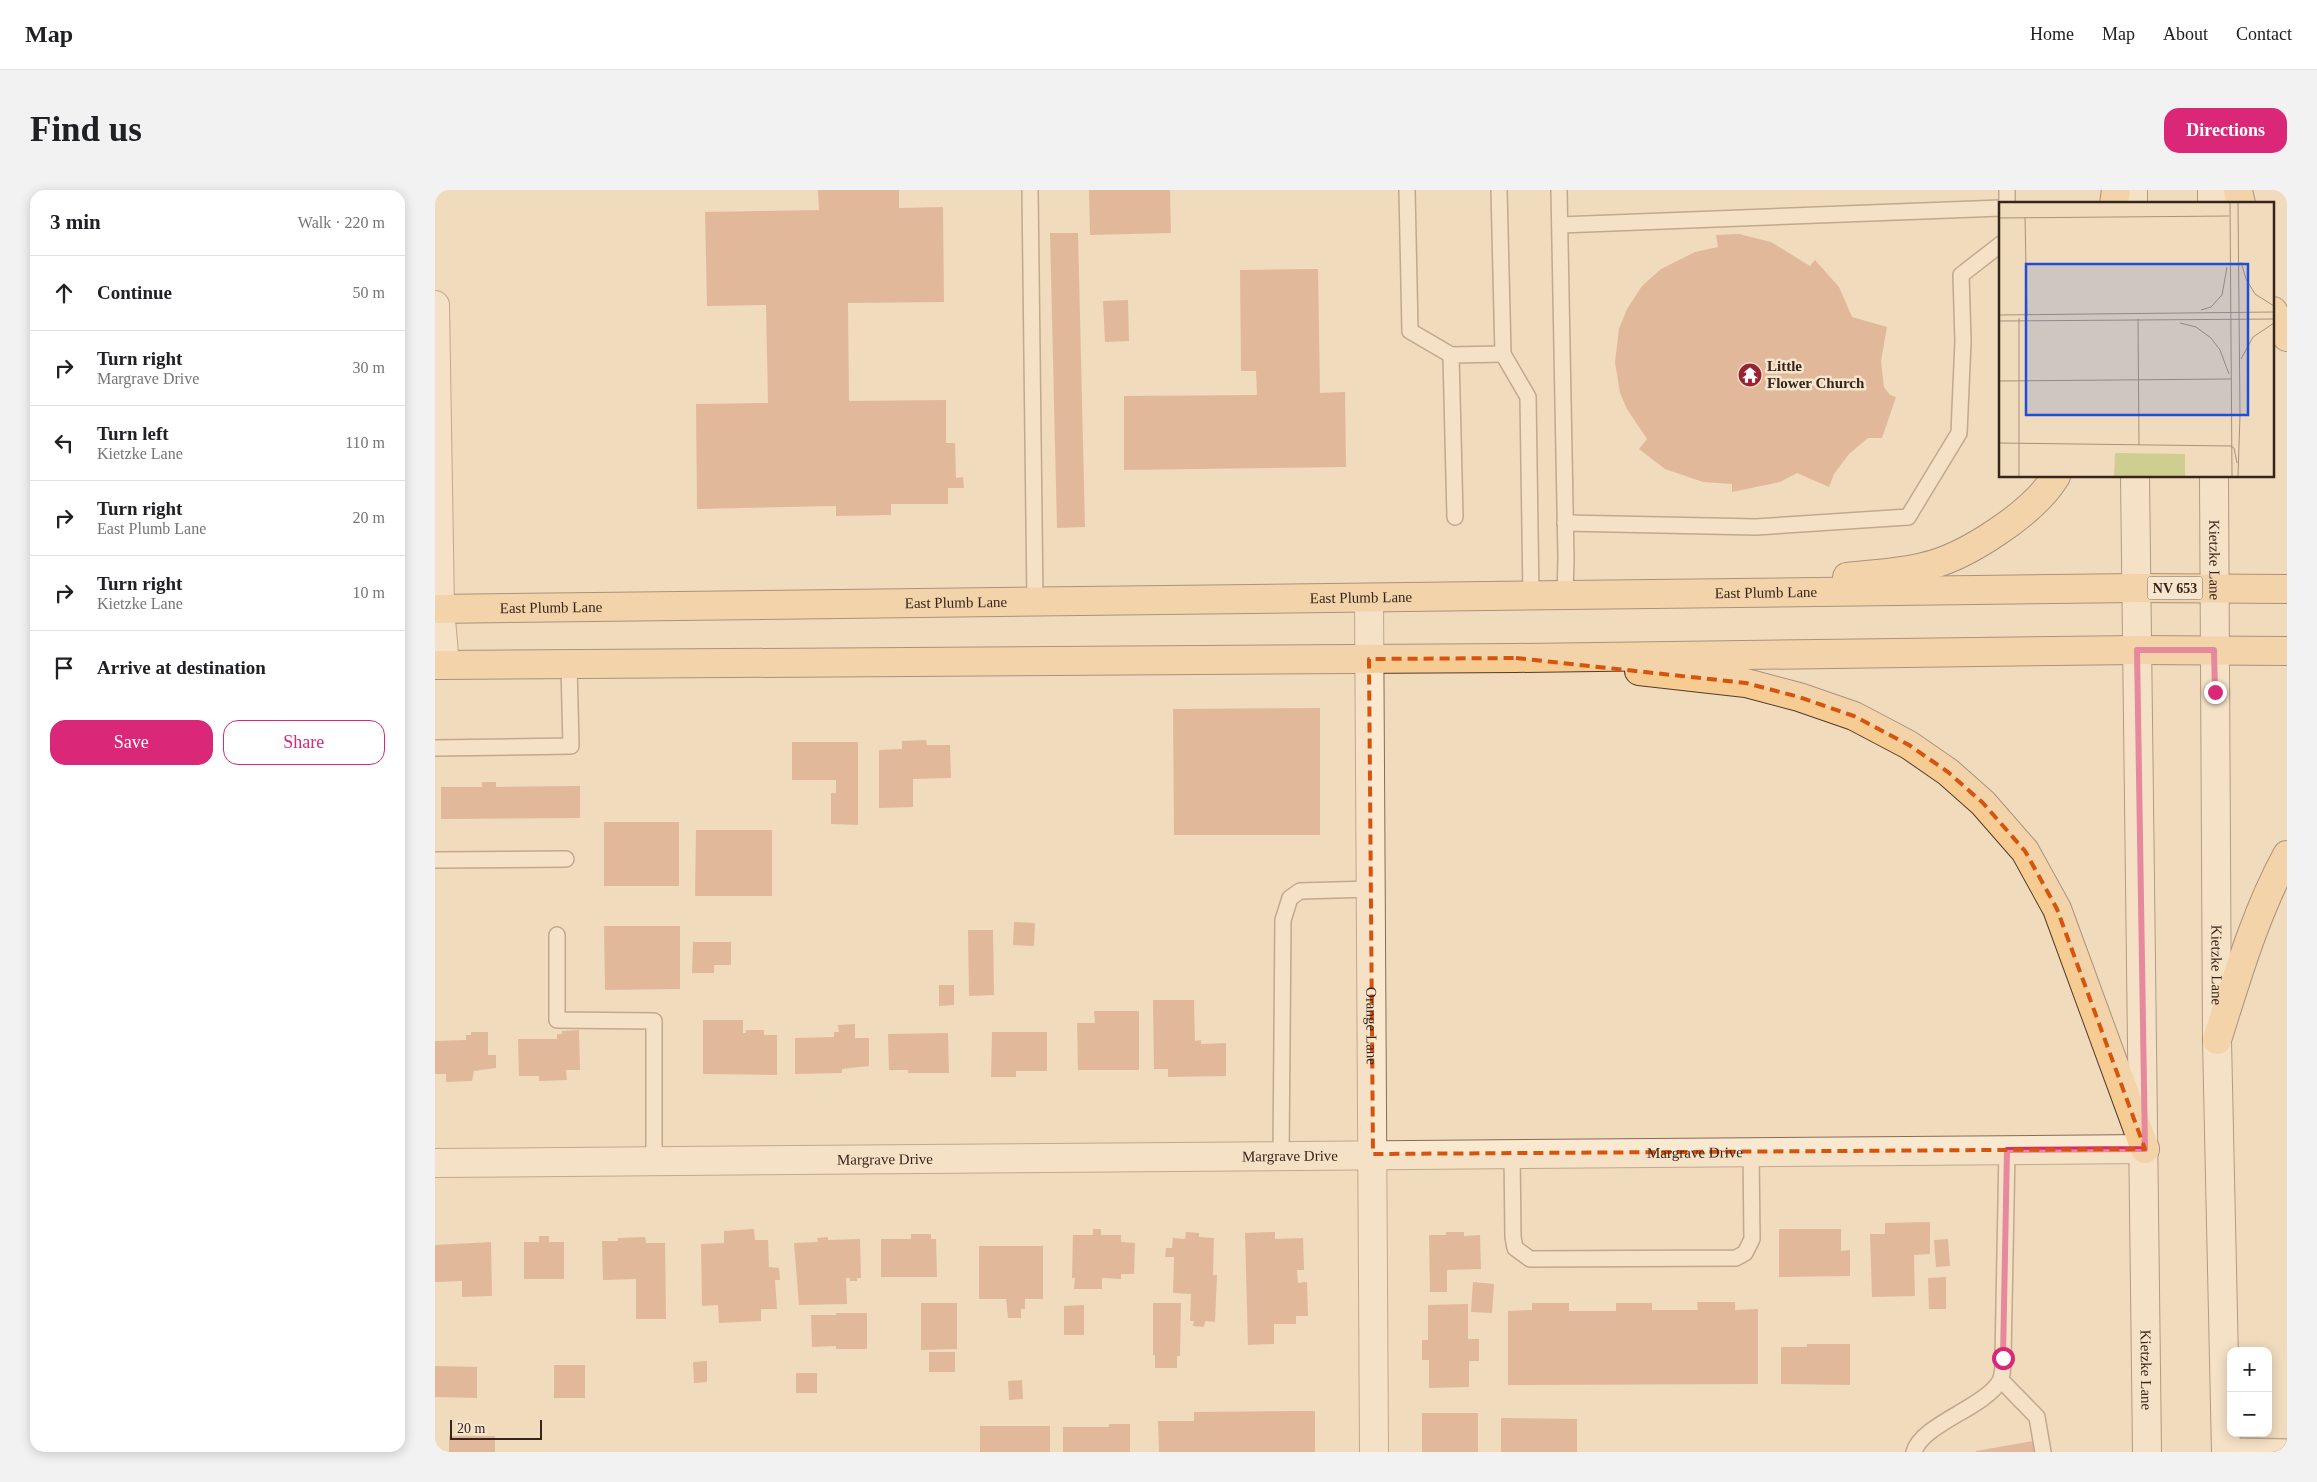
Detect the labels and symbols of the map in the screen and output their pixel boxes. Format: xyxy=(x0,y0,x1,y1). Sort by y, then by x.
inset map xyxy=(1999,202,2275,478)
place label: Little Flower Church xyxy=(1767,358,1865,391)
temple icon: Little Flower Church xyxy=(1737,362,1763,388)
street label: Kietzke Lane xyxy=(2206,520,2223,601)
road number: NV 653 xyxy=(2147,576,2203,599)
street label: East Plumb Lane xyxy=(1715,584,1818,601)
street label: East Plumb Lane xyxy=(1310,589,1413,606)
street label: East Plumb Lane xyxy=(905,594,1008,611)
street label: East Plumb Lane xyxy=(500,599,603,616)
route end xyxy=(2204,681,2227,704)
street label: Kietzke Lane xyxy=(2208,925,2225,1006)
street label: Orange Lane xyxy=(1363,987,1380,1065)
street label: Margrave Drive xyxy=(1647,1144,1743,1161)
street label: Margrave Drive xyxy=(1242,1148,1338,1164)
street label: Margrave Drive xyxy=(837,1151,933,1168)
street label: Kietzke Lane xyxy=(2137,1330,2154,1411)
route start xyxy=(1992,1347,2015,1370)
scale bar xyxy=(450,1417,543,1440)

